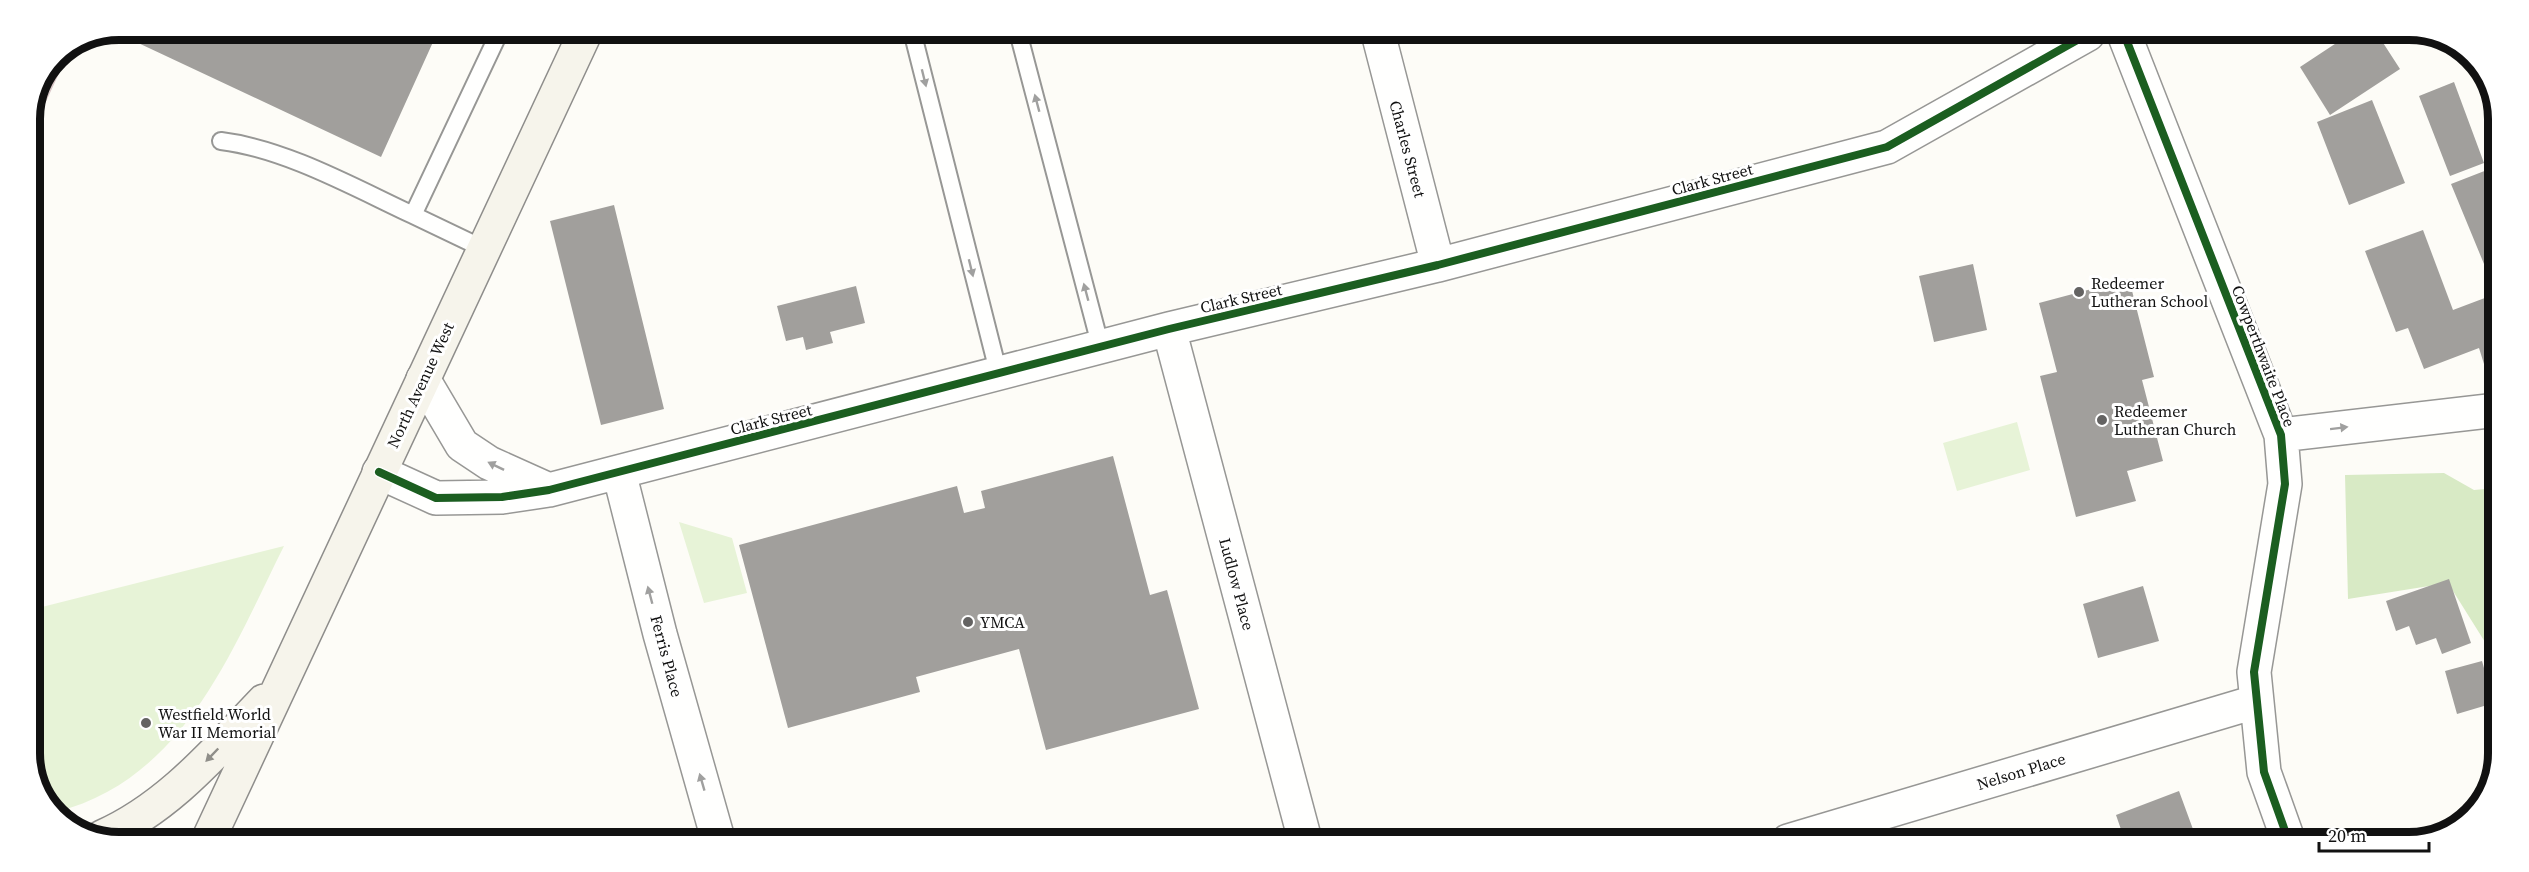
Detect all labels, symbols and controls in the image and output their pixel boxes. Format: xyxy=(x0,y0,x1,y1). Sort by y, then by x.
one-way arrow xyxy=(919,69,929,88)
one-way arrow xyxy=(1032,94,1041,112)
street label: Charles Street xyxy=(1385,98,1432,201)
street label: Clark Street xyxy=(1669,157,1756,200)
one-way arrow xyxy=(967,258,977,277)
place label: Redeemer Lutheran School xyxy=(2091,272,2208,312)
street label: Clark Street xyxy=(1198,278,1285,318)
street label: Cowperthwaite Place xyxy=(2227,282,2301,430)
one-way arrow xyxy=(1081,283,1091,301)
marker: Redeemer Lutheran School xyxy=(2072,285,2086,299)
street label: North Avenue West xyxy=(381,318,459,451)
street label: Clark Street xyxy=(728,398,815,440)
place label: Redeemer Lutheran Church xyxy=(2114,400,2237,440)
marker: Redeemer Lutheran Church xyxy=(2095,413,2109,427)
one-way arrow xyxy=(2330,423,2349,433)
one-way arrow xyxy=(487,461,505,471)
street label: Ludlow Place xyxy=(1214,535,1260,633)
one-way arrow xyxy=(645,585,654,603)
place label: YMCA xyxy=(980,611,1025,633)
street label: Ferris Place xyxy=(646,613,688,699)
marker: YMCA xyxy=(961,615,975,629)
place label: Westfield World War II Memorial xyxy=(158,703,277,743)
marker: Westfield World War II Memorial xyxy=(139,716,153,730)
one-way arrow xyxy=(206,747,219,762)
street label: Nelson Place xyxy=(1974,747,2068,795)
one-way arrow xyxy=(697,773,706,791)
scale bar xyxy=(2319,815,2428,853)
text: 20 m xyxy=(2328,823,2366,848)

